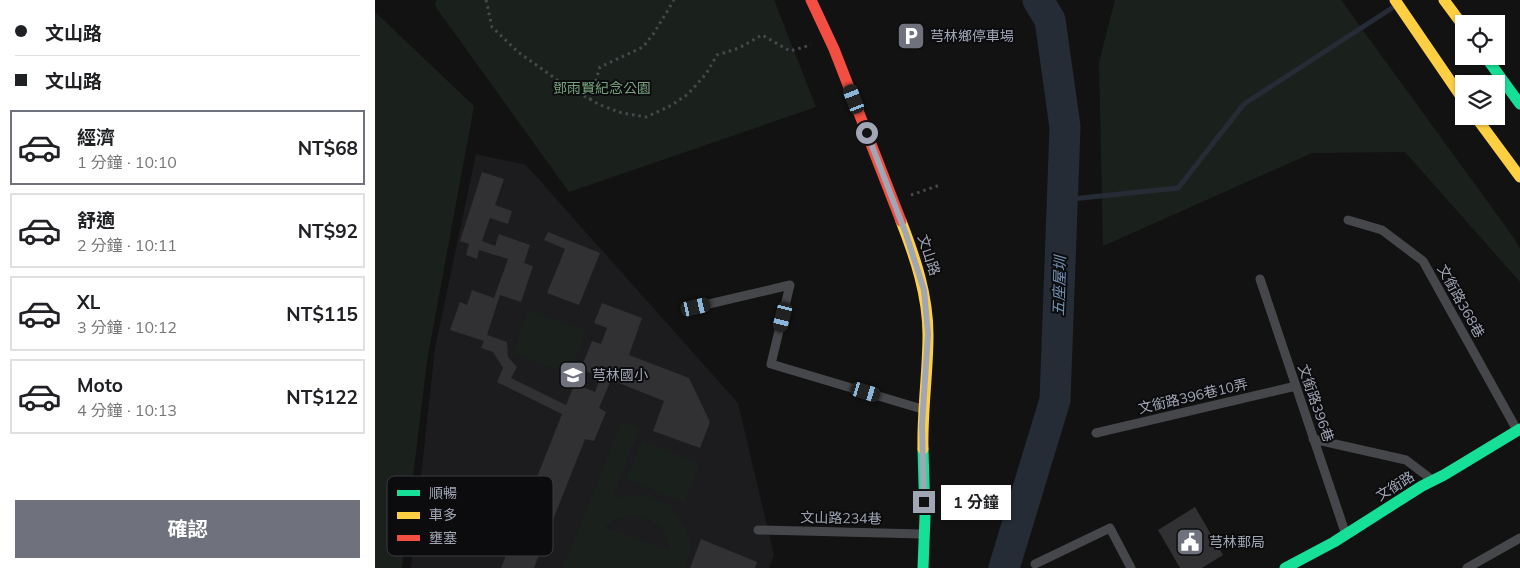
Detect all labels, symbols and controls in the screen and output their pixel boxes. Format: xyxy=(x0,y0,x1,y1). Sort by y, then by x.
map controls xyxy=(1455,15,1505,125)
button: locate xyxy=(1455,15,1505,65)
text: 文山路 xyxy=(45,21,102,45)
parking icon: 芎林鄉停車場 xyxy=(896,21,926,51)
place label: 芎林鄉停車場 xyxy=(930,27,1014,45)
text: 文山路 xyxy=(45,69,102,93)
button: layers xyxy=(1455,75,1505,125)
park label: 鄧雨賢紀念公園 xyxy=(553,79,651,97)
car xyxy=(841,82,866,116)
route start xyxy=(856,122,878,144)
icon: car xyxy=(17,125,62,170)
text: 經濟 xyxy=(77,125,115,149)
text: NT$68 xyxy=(298,136,358,160)
text: 1 分鐘 · 10:10 xyxy=(77,152,177,172)
icon: car xyxy=(17,208,62,253)
text: 舒適 xyxy=(77,208,115,232)
text: NT$92 xyxy=(298,219,358,243)
street label: 文山路 xyxy=(914,232,944,278)
text: 2 分鐘 · 10:11 xyxy=(77,235,177,255)
water label: 五座屋圳 xyxy=(1048,254,1070,316)
street label: 文銜路368巷 xyxy=(1433,261,1489,341)
text: XL xyxy=(77,290,100,314)
icon: car xyxy=(17,291,62,336)
car xyxy=(679,296,712,318)
car xyxy=(772,301,793,333)
text: NT$115 xyxy=(286,302,358,326)
text: 3 分鐘 · 10:12 xyxy=(77,317,177,337)
school or university icon: 芎林國小 xyxy=(558,360,588,390)
street label: 文銜路396巷 xyxy=(1294,362,1338,444)
place label: 芎林國小 xyxy=(592,366,648,384)
text: Moto xyxy=(77,373,123,397)
icon: car xyxy=(17,374,62,419)
street label: 文銜路396巷10弄 xyxy=(1136,375,1250,417)
car xyxy=(849,380,882,404)
text: NT$122 xyxy=(286,385,358,409)
text: 4 分鐘 · 10:13 xyxy=(77,400,177,420)
street label: 文銜路 xyxy=(1372,467,1418,505)
legend xyxy=(387,476,553,556)
text: 順暢 xyxy=(429,484,457,502)
callout: 1 分鐘 xyxy=(941,484,1011,520)
route end xyxy=(913,491,935,513)
text: 1 分鐘 xyxy=(953,492,999,512)
button: 確認 xyxy=(15,500,360,558)
text: 車多 xyxy=(429,506,457,524)
street label: 文山路234巷 xyxy=(800,508,882,528)
public building icon: 芎林郵局 xyxy=(1175,527,1205,557)
text: 壅塞 xyxy=(429,529,457,547)
place label: 芎林郵局 xyxy=(1209,533,1265,551)

